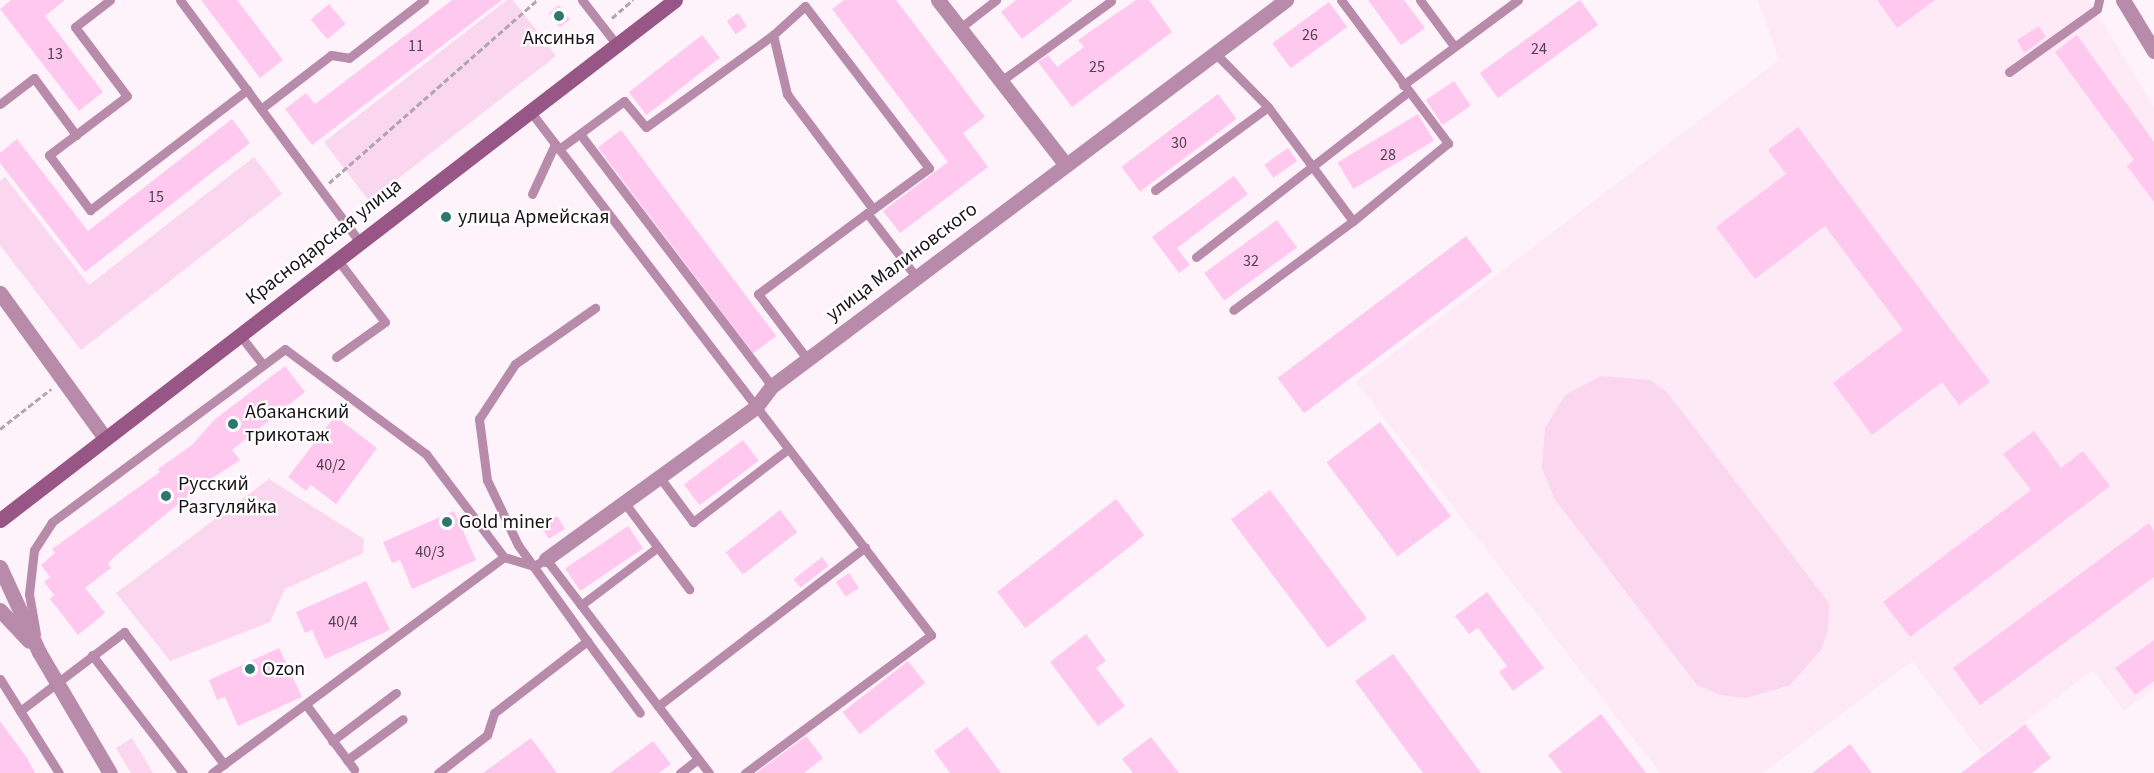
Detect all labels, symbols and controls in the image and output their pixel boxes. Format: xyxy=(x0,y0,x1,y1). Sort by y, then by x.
marker: Аксинья xyxy=(552,9,566,23)
house number: 26 xyxy=(1302,25,1318,45)
place label: Аксинья xyxy=(523,26,595,50)
house number: 11 xyxy=(408,36,424,56)
house number: 24 xyxy=(1531,39,1547,59)
house number: 13 xyxy=(47,44,63,64)
house number: 25 xyxy=(1089,57,1105,77)
house number: 30 xyxy=(1171,133,1187,153)
house number: 28 xyxy=(1380,145,1396,165)
street label: Краснодарская улица xyxy=(241,174,407,310)
house number: 15 xyxy=(148,187,164,207)
street label: улица Малиновского xyxy=(822,197,982,327)
place label: улица Армейская xyxy=(458,205,609,229)
marker: улица Армейская xyxy=(439,210,453,224)
house number: 32 xyxy=(1243,251,1259,271)
place label: Абаканский трикотаж xyxy=(245,400,349,447)
marker: Абаканский трикотаж xyxy=(226,417,240,431)
house number: 40/2 xyxy=(316,455,346,475)
place label: Русский Разгуляйка xyxy=(178,472,277,519)
marker: Русский Разгуляйка xyxy=(159,489,173,503)
place label: Gold miner xyxy=(459,510,552,534)
marker: Gold miner xyxy=(440,515,454,529)
house number: 40/3 xyxy=(415,542,445,562)
house number: 40/4 xyxy=(328,612,358,632)
place label: Ozon xyxy=(262,657,305,681)
marker: Ozon xyxy=(243,662,257,676)

